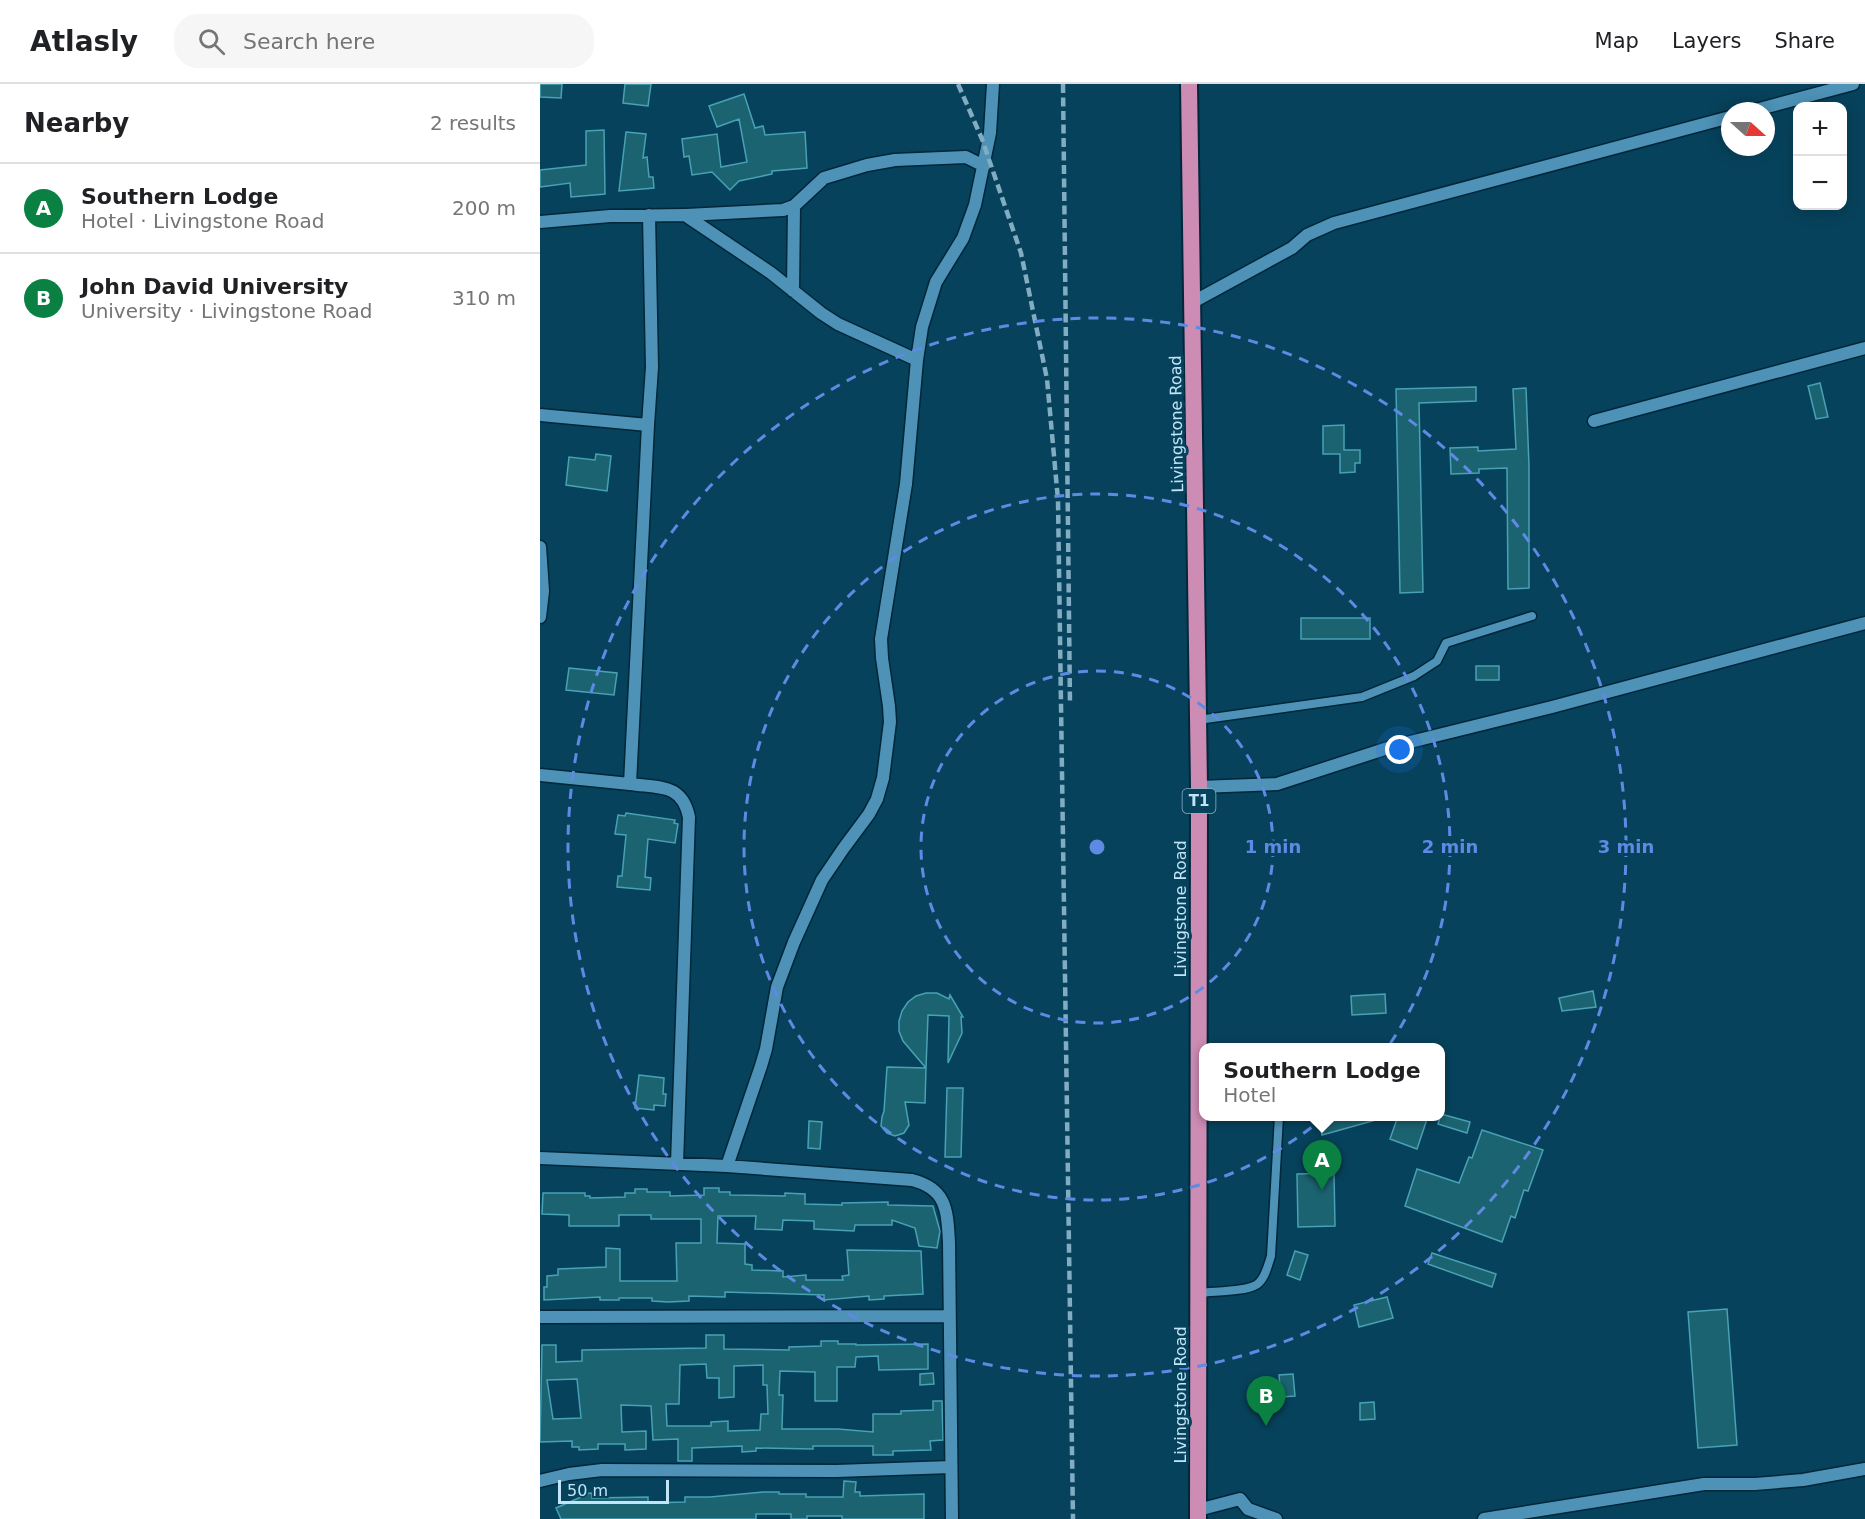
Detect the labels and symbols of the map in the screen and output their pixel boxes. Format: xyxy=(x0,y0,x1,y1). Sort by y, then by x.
north arrow xyxy=(1721,102,1775,156)
street label: Livingstone Road xyxy=(1166,355,1187,493)
your location xyxy=(1385,735,1414,764)
road number: T1 xyxy=(1182,789,1216,813)
text: 1 min xyxy=(1245,836,1301,857)
text: 2 min xyxy=(1422,836,1478,857)
text: 3 min xyxy=(1598,836,1654,857)
centre of rings xyxy=(1087,837,1107,857)
street label: Livingstone Road xyxy=(1171,840,1190,978)
pin: A xyxy=(1302,1140,1342,1190)
street label: Livingstone Road xyxy=(1171,1326,1190,1464)
pin: B xyxy=(1246,1376,1286,1426)
scale bar xyxy=(558,1477,669,1504)

